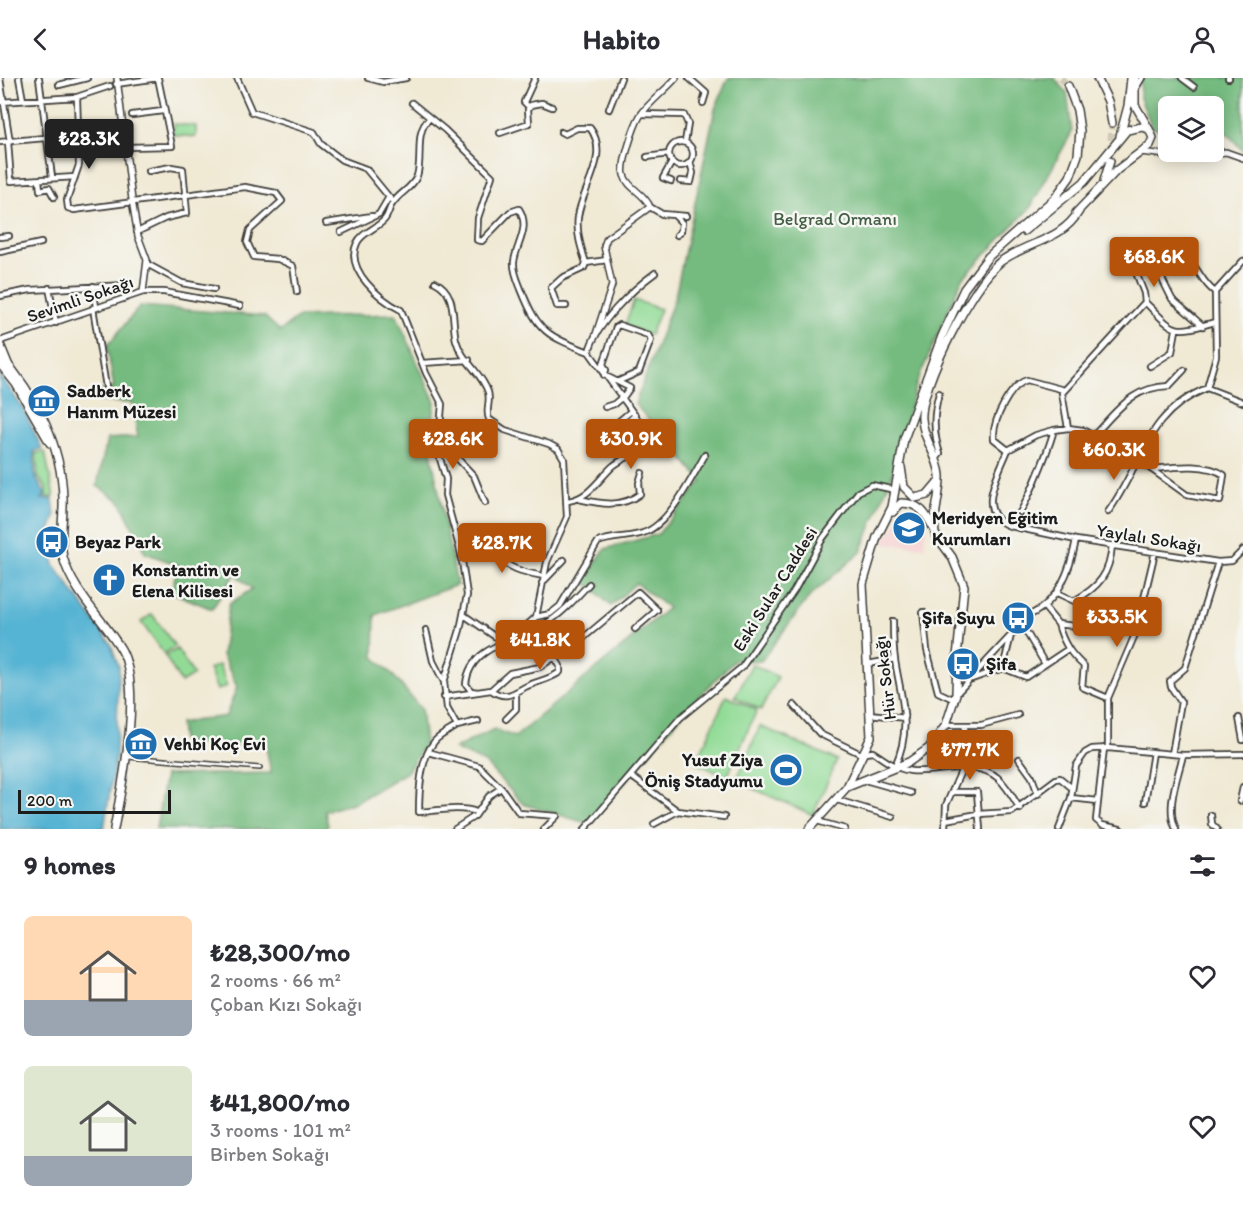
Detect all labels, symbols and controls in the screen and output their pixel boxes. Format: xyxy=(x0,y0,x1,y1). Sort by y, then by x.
icon: back xyxy=(24,23,57,56)
text: Habito xyxy=(583,23,660,56)
icon: person xyxy=(1186,23,1219,56)
map controls xyxy=(1158,96,1224,162)
button: layers xyxy=(1158,96,1224,162)
pin: ₺28.3K xyxy=(40,119,138,170)
text: ₺28.3K xyxy=(59,126,119,150)
park label: Belgrad Ormanı xyxy=(773,208,897,230)
pin: ₺68.6K xyxy=(1105,237,1203,288)
text: ₺68.6K xyxy=(1124,244,1184,268)
street label: Sevimli Sokağı xyxy=(24,270,136,328)
place label: Sadberk Hanım Müzesi xyxy=(67,380,176,423)
museum icon: Sadberk Hanım Müzesi xyxy=(26,383,62,419)
pin: ₺28.6K xyxy=(404,419,502,470)
pin: ₺30.9K xyxy=(582,419,680,470)
text: ₺28.6K xyxy=(423,426,483,450)
text: ₺30.9K xyxy=(600,426,662,450)
pin: ₺60.3K xyxy=(1065,430,1163,481)
text: ₺60.3K xyxy=(1083,437,1145,461)
place label: Meridyen Eğitim Kurumları xyxy=(932,507,1059,550)
school or university icon: Meridyen Eğitim Kurumları xyxy=(891,510,927,546)
street label: Yaylalı Sokağı xyxy=(1095,519,1203,557)
pin: ₺28.7K xyxy=(453,523,551,574)
street label: Eski Sular Caddesi xyxy=(728,523,822,655)
bus stop icon: Beyaz Park xyxy=(34,524,70,560)
text: ₺28.7K xyxy=(472,530,532,554)
place label: Beyaz Park xyxy=(75,531,162,553)
place label: Konstantin ve Elena Kilisesi xyxy=(132,559,239,602)
church icon: Konstantin ve Elena Kilisesi xyxy=(91,562,127,598)
pin: ₺33.5K xyxy=(1068,597,1166,648)
bus stop icon: Şifa Suyu xyxy=(1000,600,1036,636)
text: ₺33.5K xyxy=(1087,604,1147,628)
place label: Şifa Suyu xyxy=(922,607,995,629)
pin: ₺41.8K xyxy=(491,620,589,671)
text: ₺41.8K xyxy=(510,627,570,651)
street label: Hür Sokağı xyxy=(869,635,901,721)
bus stop icon: Şifa xyxy=(945,646,981,682)
place label: Şifa xyxy=(986,653,1017,675)
museum icon: Vehbi Koç Evi xyxy=(123,726,159,762)
pin: ₺77.7K xyxy=(921,730,1019,781)
place label: Vehbi Koç Evi xyxy=(164,733,266,755)
text: ₺77.7K xyxy=(941,737,999,761)
place label: Yusuf Ziya Öniş Stadyumu xyxy=(645,749,764,792)
sports icon: Yusuf Ziya Öniş Stadyumu xyxy=(768,752,804,788)
scale bar xyxy=(18,787,171,814)
text: 200 m xyxy=(27,791,72,810)
text: 9 homes xyxy=(24,849,116,881)
icon: filters xyxy=(1186,849,1219,882)
text: ₺28,300/mo xyxy=(210,936,350,968)
icon: home xyxy=(72,940,144,1012)
icon: heart xyxy=(1186,960,1219,993)
text: 2 rooms · 66 m² xyxy=(210,968,341,992)
text: Çoban Kızı Sokağı xyxy=(210,992,362,1016)
text: ₺41,800/mo xyxy=(210,1086,350,1118)
icon: home xyxy=(72,1090,144,1162)
icon: heart xyxy=(1186,1110,1219,1143)
text: 3 rooms · 101 m² xyxy=(210,1118,351,1142)
text: Birben Sokağı xyxy=(210,1142,329,1166)

